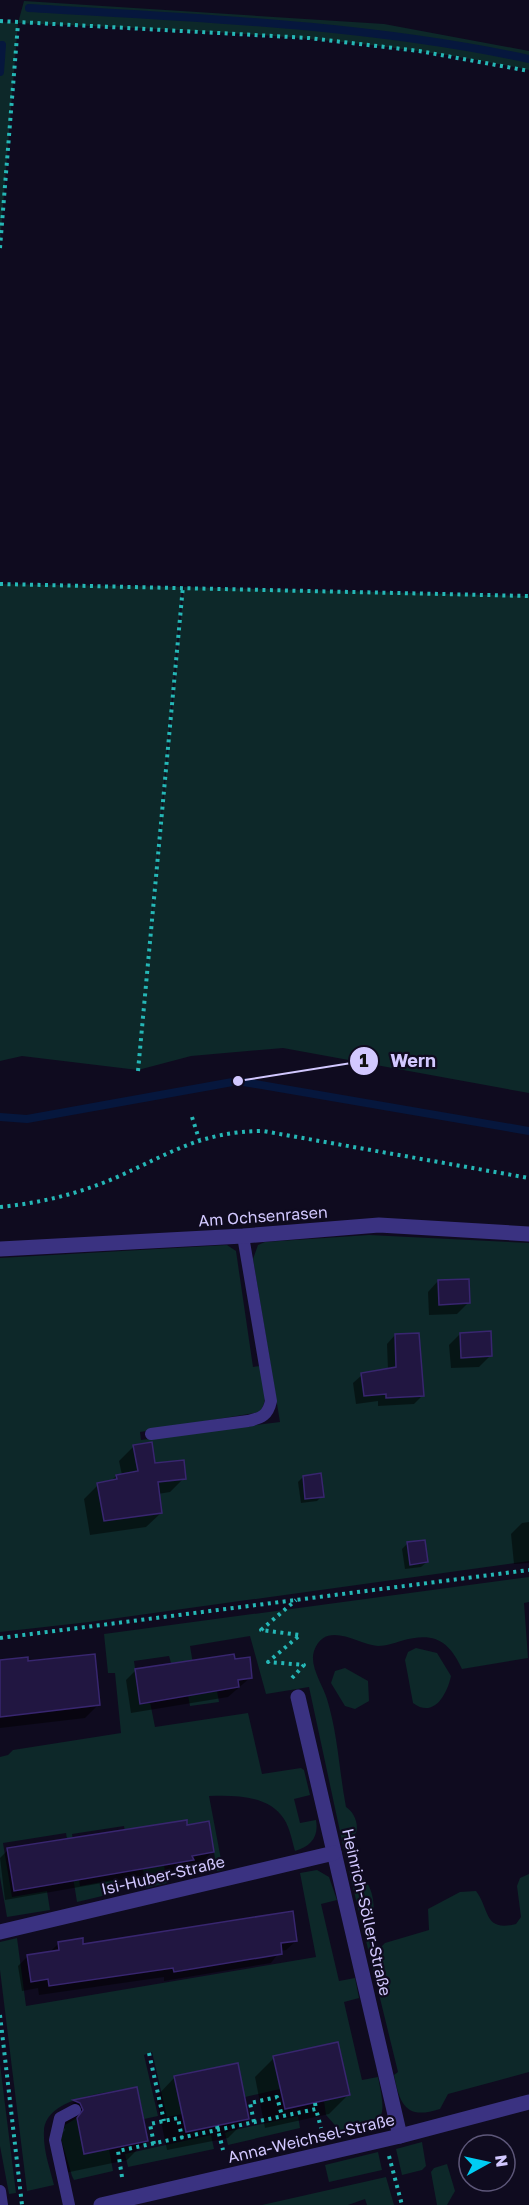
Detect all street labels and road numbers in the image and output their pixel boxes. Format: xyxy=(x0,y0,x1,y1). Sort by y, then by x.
street label: Am Ochsenrasen xyxy=(198,1202,328,1230)
street label: Heinrich-Söller-Straße xyxy=(338,1826,396,1998)
street label: Isi-Huber-Straße xyxy=(99,1851,227,1899)
street label: Anna-Weichsel-Straße xyxy=(226,2109,396,2167)

